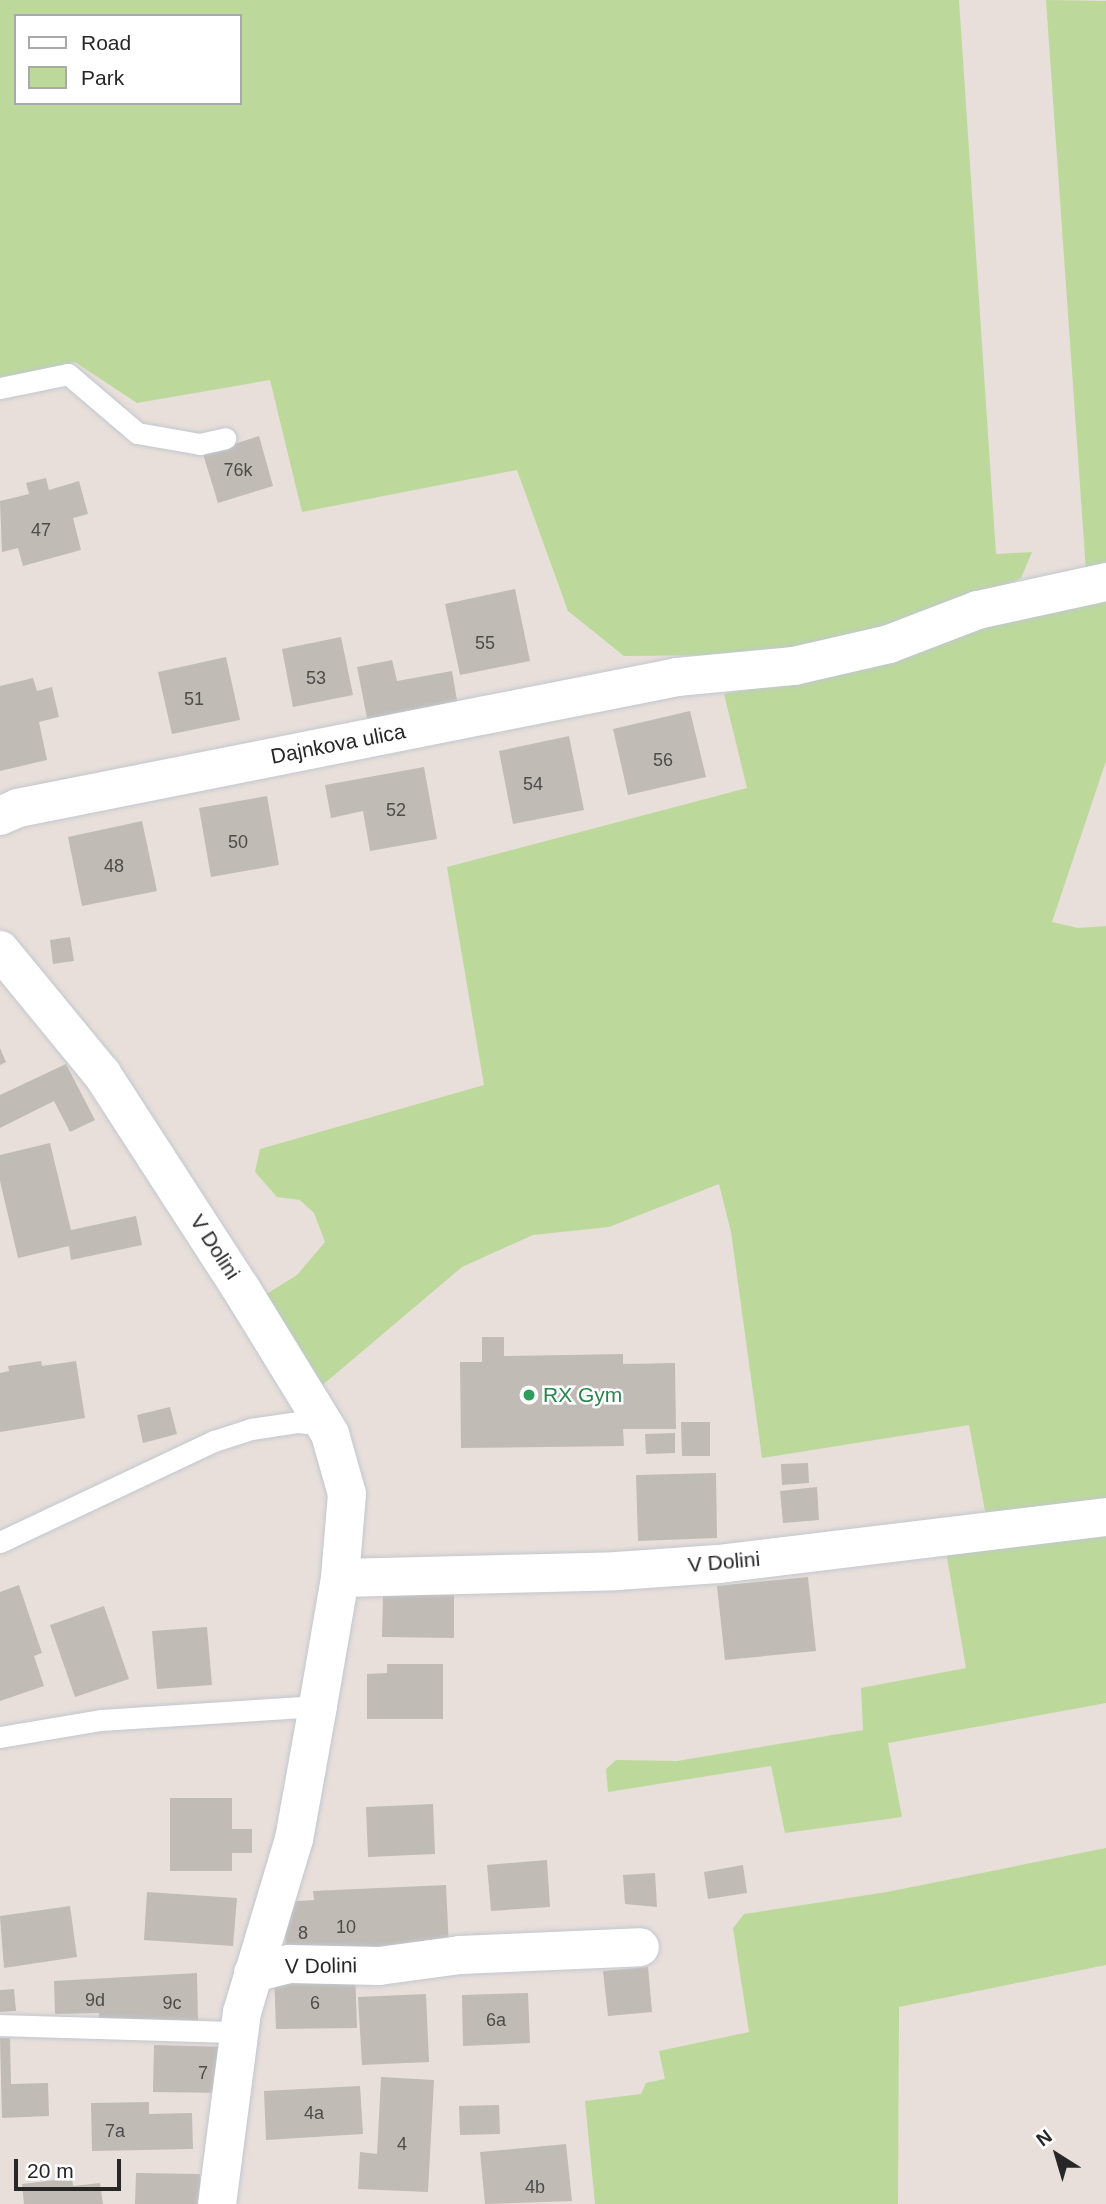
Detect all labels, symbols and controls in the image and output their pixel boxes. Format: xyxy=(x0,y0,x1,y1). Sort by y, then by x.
legend xyxy=(14,14,242,105)
text: Road xyxy=(81,31,131,54)
text: Park xyxy=(81,66,124,89)
house number: 76k xyxy=(223,459,253,481)
house number: 47 xyxy=(31,519,51,541)
house number: 55 xyxy=(475,632,495,654)
house number: 53 xyxy=(306,667,326,689)
house number: 51 xyxy=(184,688,204,710)
street label: Dajnkova ulica xyxy=(269,719,407,769)
house number: 56 xyxy=(653,749,673,771)
house number: 54 xyxy=(523,773,543,795)
house number: 52 xyxy=(386,799,406,821)
house number: 50 xyxy=(228,831,248,853)
house number: 48 xyxy=(104,855,124,877)
street label: V Dolini xyxy=(185,1210,245,1284)
place label: RX Gym xyxy=(543,1382,622,1408)
marker: RX Gym xyxy=(521,1387,537,1403)
street label: V Dolini xyxy=(687,1546,761,1578)
house number: 10 xyxy=(336,1916,356,1938)
house number: 8 xyxy=(298,1922,308,1944)
street label: V Dolini xyxy=(285,1953,357,1979)
house number: 9d xyxy=(85,1989,105,2011)
house number: 9c xyxy=(162,1992,182,2014)
house number: 6 xyxy=(310,1992,320,2014)
house number: 6a xyxy=(486,2009,506,2031)
house number: 7 xyxy=(198,2062,208,2084)
house number: 4a xyxy=(304,2102,324,2124)
house number: 7a xyxy=(105,2120,125,2142)
north arrow xyxy=(1022,2120,1092,2190)
text: N xyxy=(1032,2125,1056,2150)
house number: 4 xyxy=(397,2133,407,2155)
scale bar xyxy=(18,2144,124,2188)
text: 20 m xyxy=(27,2159,74,2182)
house number: 4b xyxy=(525,2176,545,2198)

